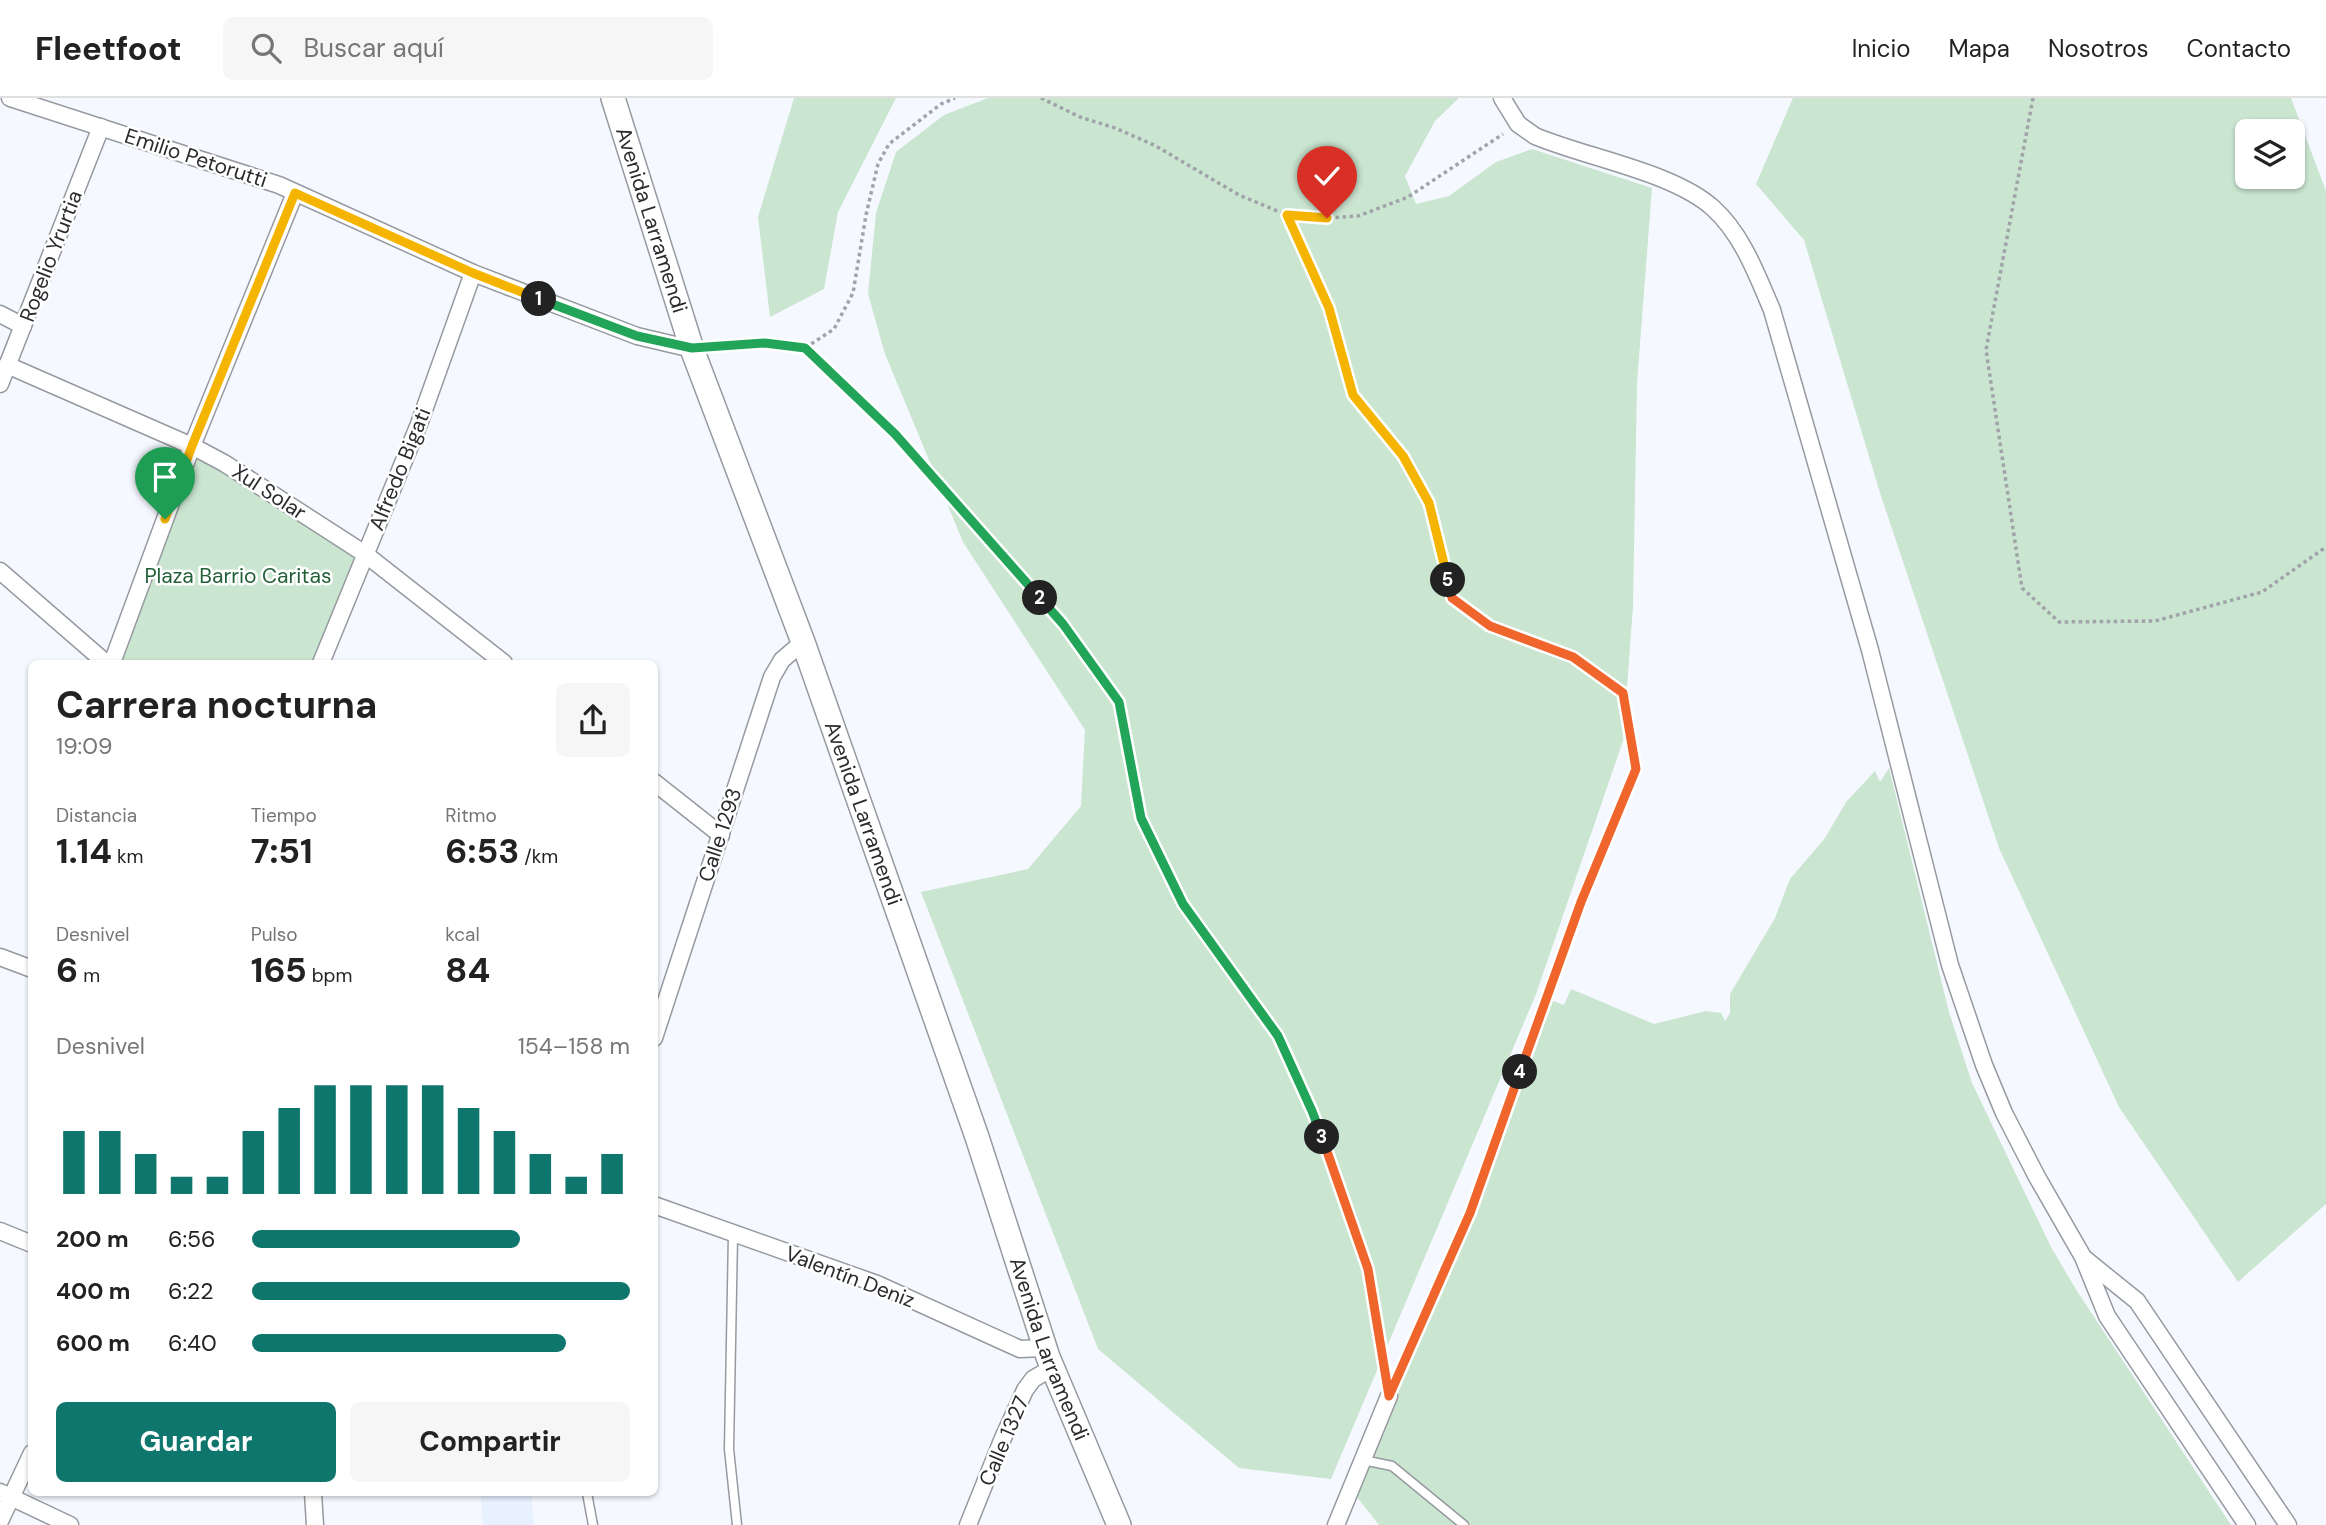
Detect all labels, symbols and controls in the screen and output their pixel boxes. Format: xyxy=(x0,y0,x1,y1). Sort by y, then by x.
search box xyxy=(223,17,713,80)
text: Fleetfoot xyxy=(35,27,181,70)
icon: search xyxy=(247,29,285,67)
text: Buscar aquí xyxy=(303,31,444,65)
text: Inicio xyxy=(1852,33,1911,64)
text: Mapa xyxy=(1949,33,2010,64)
text: Nosotros xyxy=(2048,33,2149,64)
text: Contacto xyxy=(2187,33,2291,64)
map controls xyxy=(2235,119,2305,189)
button: layers xyxy=(2235,119,2305,189)
street label: Emilio Petorutti xyxy=(121,122,271,194)
street label: Avenida Larramendi xyxy=(609,124,694,316)
pin xyxy=(1297,146,1357,218)
icon: check xyxy=(1308,157,1346,195)
street label: Rogelio Yrurtia xyxy=(13,186,89,326)
pin: 1 xyxy=(522,282,556,316)
text: 1 xyxy=(535,286,542,311)
street label: Alfredo Bigati xyxy=(363,403,437,535)
pin xyxy=(135,447,195,519)
icon: arrive xyxy=(146,458,184,496)
street label: Xul Solar xyxy=(227,458,312,526)
park label: Plaza Barrio Caritas xyxy=(144,562,332,590)
pin: 5 xyxy=(1430,562,1466,598)
text: 5 xyxy=(1442,567,1453,592)
pin: 2 xyxy=(1023,580,1058,616)
text: 2 xyxy=(1034,585,1045,610)
text: Carrera nocturna xyxy=(56,680,377,730)
button: share xyxy=(556,683,630,757)
street label: Avenida Larramendi xyxy=(818,718,908,909)
text: 19:09 xyxy=(56,731,112,761)
street label: Calle 1293 xyxy=(692,785,748,885)
text: Distancia xyxy=(56,803,137,828)
text: Tiempo xyxy=(251,803,317,828)
text: Ritmo xyxy=(445,803,497,828)
text: 1.14 xyxy=(56,828,112,874)
text: 7:51 xyxy=(251,828,313,874)
text: 6:53 xyxy=(445,828,519,874)
text: km xyxy=(112,844,143,869)
text: /km xyxy=(519,844,558,869)
text: Desnivel xyxy=(56,922,129,947)
text: Pulso xyxy=(251,922,298,947)
text: kcal xyxy=(445,922,480,947)
text: 6 xyxy=(56,947,78,993)
text: 165 xyxy=(251,947,307,993)
text: 84 xyxy=(445,947,490,993)
text: m xyxy=(78,963,100,988)
text: bpm xyxy=(307,963,352,988)
text: Desnivel xyxy=(56,1031,145,1061)
text: 154–158 m xyxy=(518,1031,630,1061)
pin: 4 xyxy=(1502,1054,1538,1090)
text: 4 xyxy=(1513,1059,1526,1084)
pin: 3 xyxy=(1304,1119,1340,1154)
text: 3 xyxy=(1316,1124,1327,1149)
text: 200 m xyxy=(56,1224,129,1254)
text: 6:56 xyxy=(168,1224,216,1254)
street label: Valentín Deniz xyxy=(781,1239,919,1315)
street label: Avenida Larramendi xyxy=(1003,1254,1096,1445)
text: 400 m xyxy=(56,1276,130,1306)
text: 6:22 xyxy=(168,1276,214,1306)
text: 600 m xyxy=(56,1328,130,1358)
text: 6:40 xyxy=(168,1328,217,1358)
street label: Calle 1327 xyxy=(972,1392,1036,1490)
button: Guardar xyxy=(56,1402,336,1482)
button: Compartir xyxy=(350,1402,630,1482)

